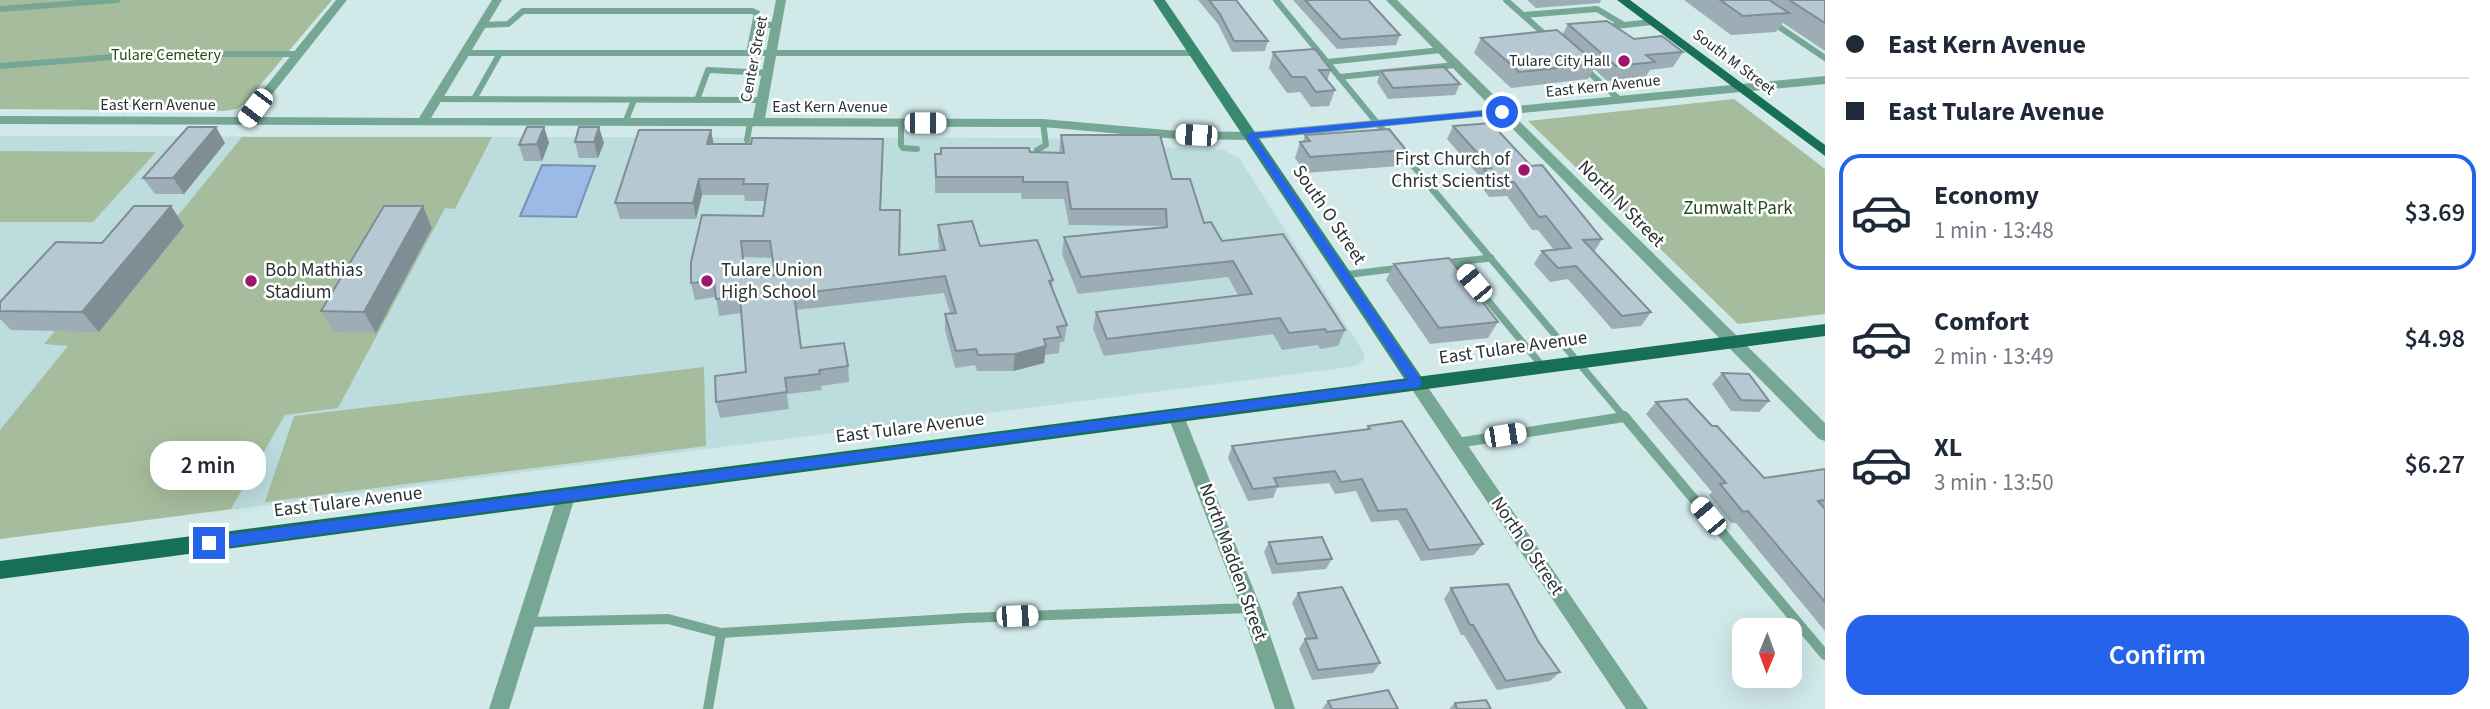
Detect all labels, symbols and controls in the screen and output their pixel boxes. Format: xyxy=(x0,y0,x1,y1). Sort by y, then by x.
street label: Center Street xyxy=(735,13,773,104)
street label: South M Street xyxy=(1688,24,1780,101)
text: East Kern Avenue xyxy=(1888,26,2086,63)
park label: Tulare Cemetery xyxy=(111,44,221,66)
place label: Tulare City Hall xyxy=(1509,50,1610,72)
marker: Tulare City Hall xyxy=(1616,53,1632,69)
street label: East Kern Avenue xyxy=(1544,69,1662,103)
car xyxy=(234,85,277,131)
text: East Tulare Avenue xyxy=(1888,93,2105,130)
street label: East Kern Avenue xyxy=(100,94,216,116)
street label: East Kern Avenue xyxy=(772,96,888,118)
route start xyxy=(1486,96,1518,128)
car xyxy=(905,113,947,134)
car xyxy=(1175,123,1218,147)
place label: First Church of Christ Scientist xyxy=(1391,146,1511,195)
street label: North N Street xyxy=(1571,154,1671,254)
street label: South O Street xyxy=(1286,160,1373,271)
marker: First Church of Christ Scientist xyxy=(1516,162,1532,178)
text: Economy xyxy=(1934,177,2039,214)
icon: car xyxy=(1850,181,1913,244)
text: $3.69 xyxy=(2404,194,2465,231)
park label: Zumwalt Park xyxy=(1683,195,1793,222)
text: 1 min · 13:48 xyxy=(1934,214,2054,247)
place label: Bob Mathias Stadium xyxy=(265,257,363,306)
place label: Tulare Union High School xyxy=(721,257,823,306)
car xyxy=(1453,260,1496,306)
marker: Bob Mathias Stadium xyxy=(243,273,259,289)
marker: Tulare Union High School xyxy=(699,273,715,289)
text: Comfort xyxy=(1934,303,2029,340)
icon: car xyxy=(1850,307,1913,370)
text: $4.98 xyxy=(2404,320,2465,357)
street label: East Tulare Avenue xyxy=(1437,324,1589,372)
text: 2 min · 13:49 xyxy=(1934,340,2054,373)
street label: East Tulare Avenue xyxy=(834,405,986,451)
car xyxy=(1483,421,1528,449)
text: XL xyxy=(1934,429,1962,466)
icon: car xyxy=(1850,433,1913,496)
callout: 2 min xyxy=(151,442,267,490)
text: $6.27 xyxy=(2404,446,2465,483)
text: 2 min xyxy=(181,449,235,482)
text: 3 min · 13:50 xyxy=(1934,466,2054,499)
street label: East Tulare Avenue xyxy=(272,479,424,525)
street label: North Madden Street xyxy=(1192,480,1274,645)
street label: North O Street xyxy=(1484,491,1570,601)
car xyxy=(1687,493,1730,539)
route end xyxy=(193,527,225,559)
car xyxy=(996,605,1039,627)
button: Confirm xyxy=(1846,615,2469,695)
north arrow xyxy=(1732,618,1802,688)
map controls xyxy=(1732,618,1802,688)

